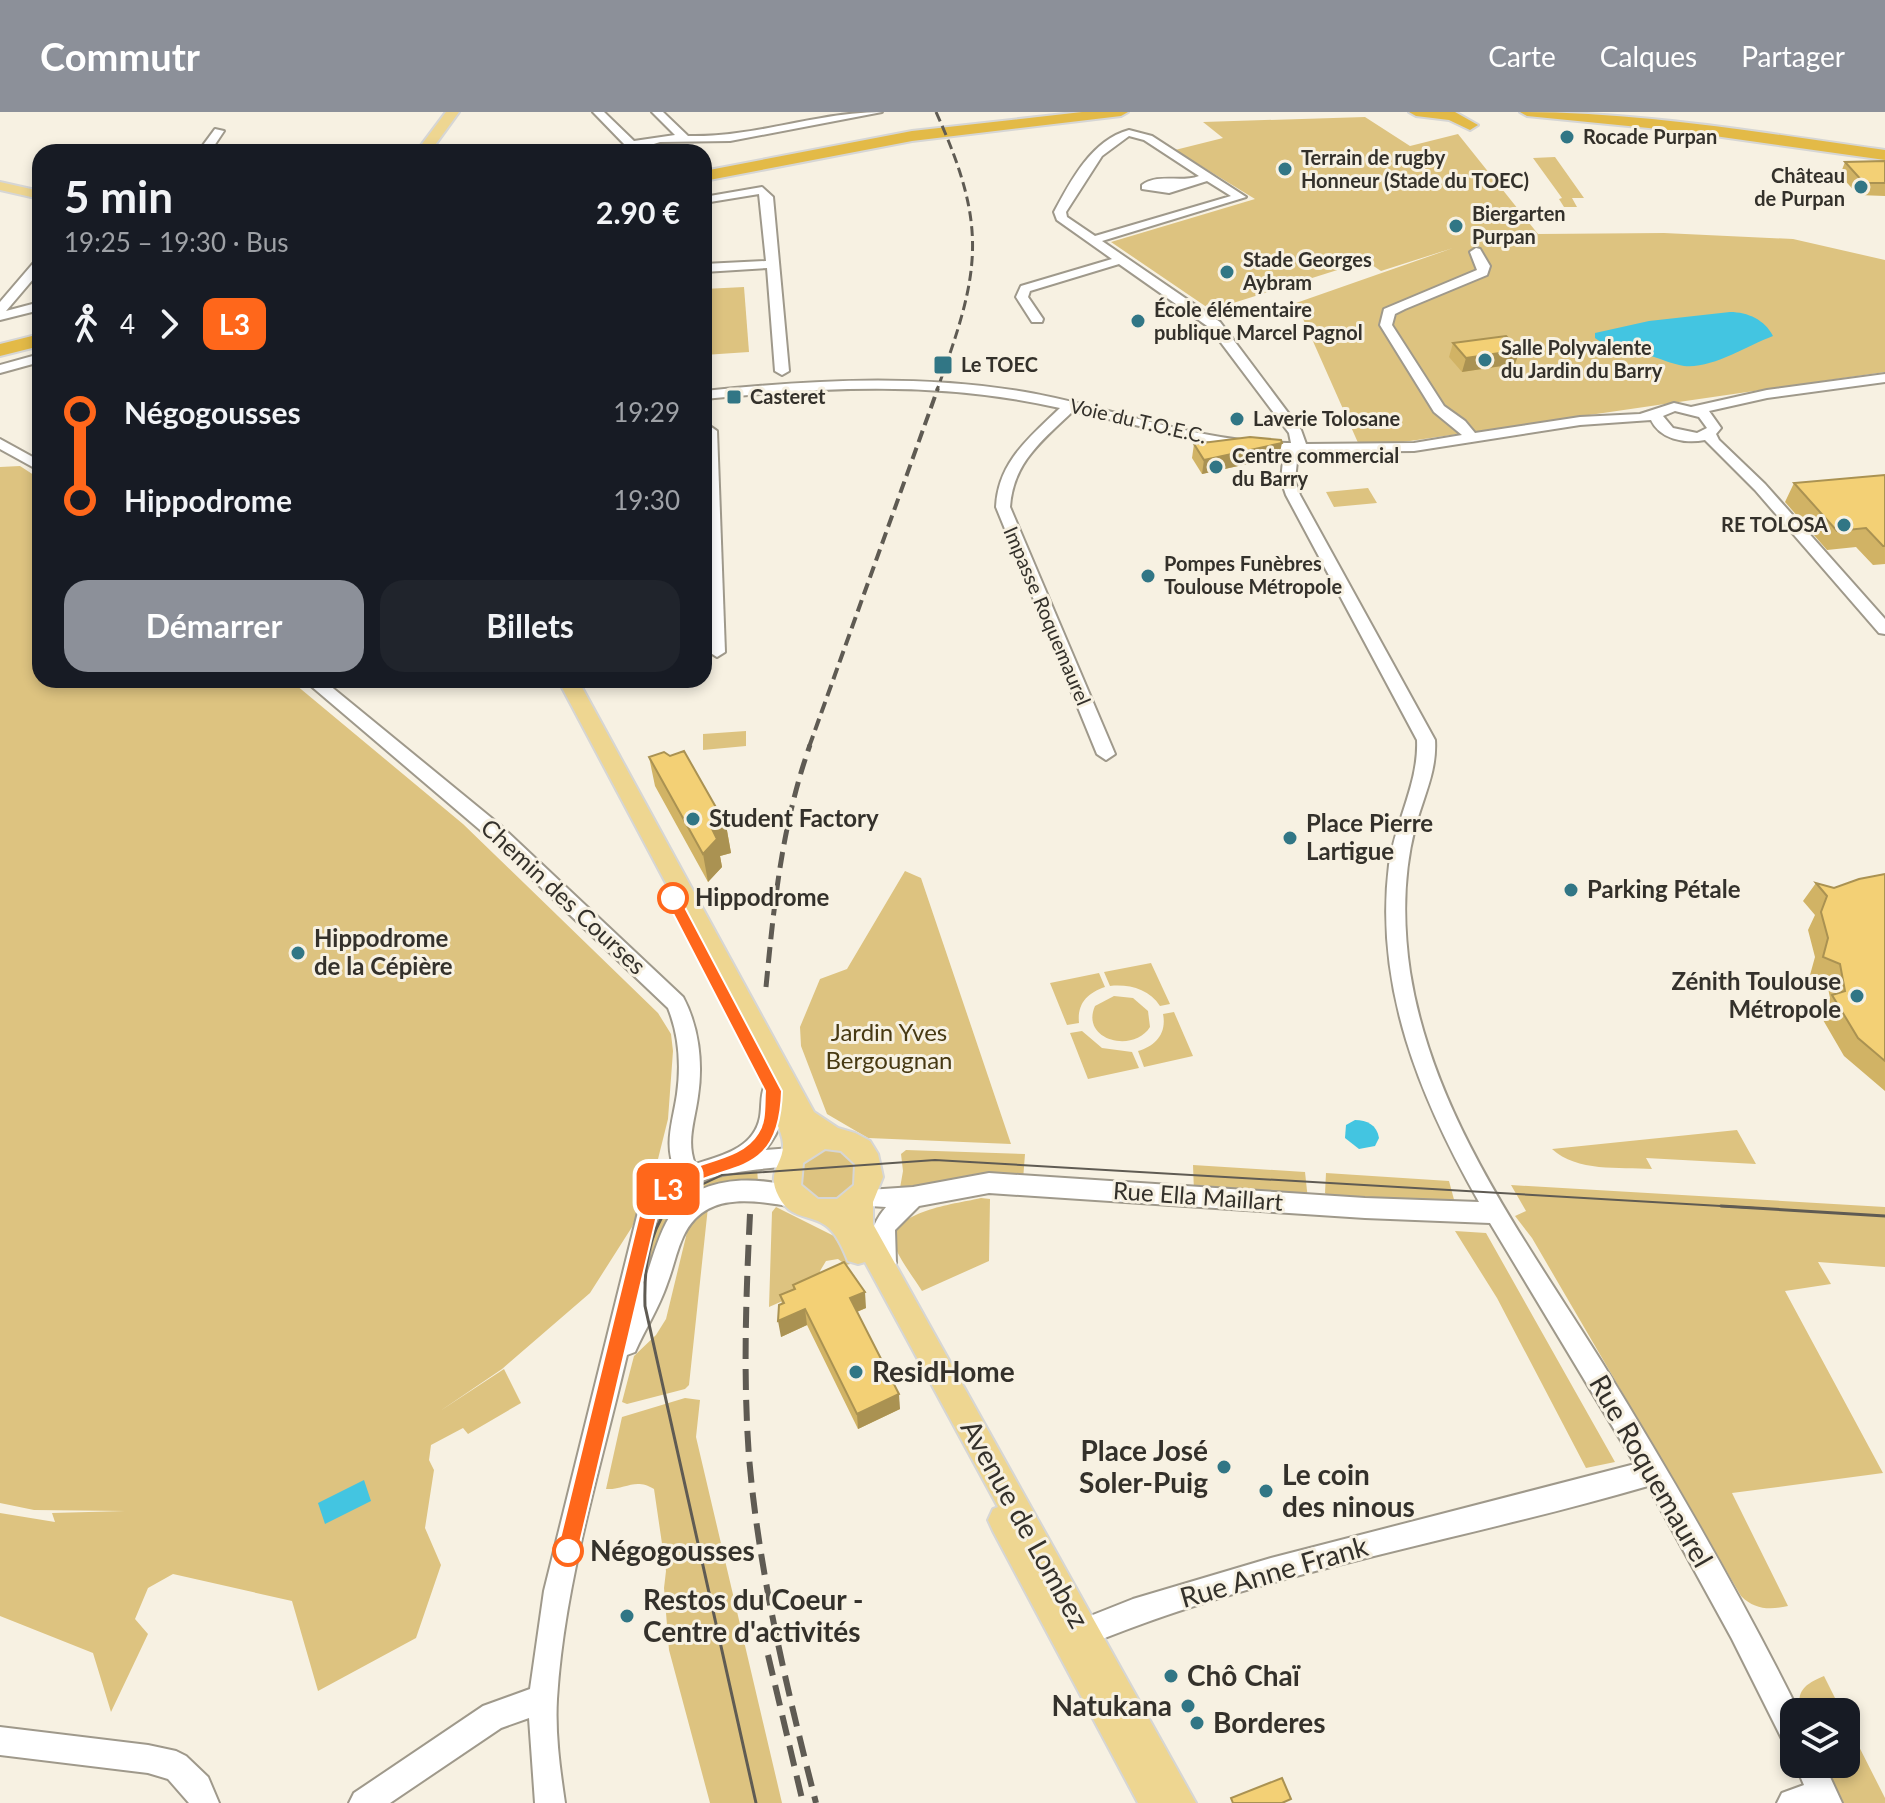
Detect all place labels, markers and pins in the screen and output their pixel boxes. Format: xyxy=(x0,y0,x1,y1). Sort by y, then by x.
place label: Rocade Purpan xyxy=(1583,124,1717,148)
marker: Rocade Purpan xyxy=(1558,128,1576,146)
place label: Terrain de rugby Honneur (Stade du TOEC) xyxy=(1301,145,1529,192)
marker: Terrain de rugby Honneur (Stade du TOEC) xyxy=(1276,160,1294,178)
place label: Château de Purpan xyxy=(1754,163,1845,210)
marker: Château de Purpan xyxy=(1852,178,1870,196)
place label: Biergarten Purpan xyxy=(1472,201,1566,248)
marker: Biergarten Purpan xyxy=(1447,217,1465,235)
place label: Stade Georges Aybram xyxy=(1242,247,1372,294)
marker: Stade Georges Aybram xyxy=(1218,263,1236,281)
place label: École élémentaire publique Marcel Pagnol xyxy=(1154,297,1363,344)
marker: École élémentaire publique Marcel Pagnol xyxy=(1129,312,1147,330)
place label: Salle Polyvalente du Jardin du Barry xyxy=(1501,335,1663,382)
marker: Salle Polyvalente du Jardin du Barry xyxy=(1476,351,1494,369)
place label: Le TOEC xyxy=(961,352,1038,376)
marker: Le TOEC xyxy=(932,354,954,376)
place label: Casteret xyxy=(750,384,826,408)
marker: Casteret xyxy=(725,388,743,406)
place label: Laverie Tolosane xyxy=(1253,406,1400,430)
marker: Laverie Tolosane xyxy=(1228,410,1246,428)
place label: Centre commercial du Barry xyxy=(1232,443,1399,490)
marker: Centre commercial du Barry xyxy=(1207,458,1225,476)
place label: RE TOLOSA xyxy=(1721,512,1828,536)
marker: RE TOLOSA xyxy=(1835,516,1853,534)
place label: Pompes Funèbres Toulouse Métropole xyxy=(1164,551,1343,598)
marker: Pompes Funèbres Toulouse Métropole xyxy=(1139,567,1157,585)
place label: Student Factory xyxy=(709,803,879,832)
place label: Place Pierre Lartigue xyxy=(1306,808,1433,865)
marker: Student Factory xyxy=(684,810,702,828)
marker: Place Pierre Lartigue xyxy=(1281,829,1299,847)
place label: Parking Pétale xyxy=(1587,874,1741,903)
marker: Parking Pétale xyxy=(1562,881,1580,899)
place label: Hippodrome xyxy=(695,882,830,911)
marker: Hippodrome xyxy=(658,883,688,913)
place label: Hippodrome de la Cépière xyxy=(314,923,453,980)
marker: Hippodrome de la Cépière xyxy=(289,944,307,962)
place label: Zénith Toulouse Métropole xyxy=(1671,966,1841,1023)
marker: Zénith Toulouse Métropole xyxy=(1848,987,1866,1005)
place label: ResidHome xyxy=(872,1354,1015,1388)
marker: ResidHome xyxy=(847,1363,865,1381)
place label: Place José Soler-Puig xyxy=(1079,1433,1208,1499)
place label: Le coin des ninous xyxy=(1282,1457,1415,1523)
marker: Place José Soler-Puig xyxy=(1215,1458,1233,1476)
marker: Le coin des ninous xyxy=(1257,1482,1275,1500)
place label: Négogousses xyxy=(590,1533,755,1567)
marker: Négogousses xyxy=(553,1536,583,1566)
place label: Restos du Coeur - Centre d'activités xyxy=(643,1582,863,1648)
marker: Restos du Coeur - Centre d'activités xyxy=(618,1607,636,1625)
place label: Chô Chaï xyxy=(1187,1658,1301,1692)
marker: Chô Chaï xyxy=(1162,1667,1180,1685)
place label: Natukana xyxy=(1051,1688,1172,1722)
marker: Natukana xyxy=(1179,1697,1197,1715)
place label: Borderes xyxy=(1213,1705,1326,1739)
marker: Borderes xyxy=(1188,1714,1206,1732)

